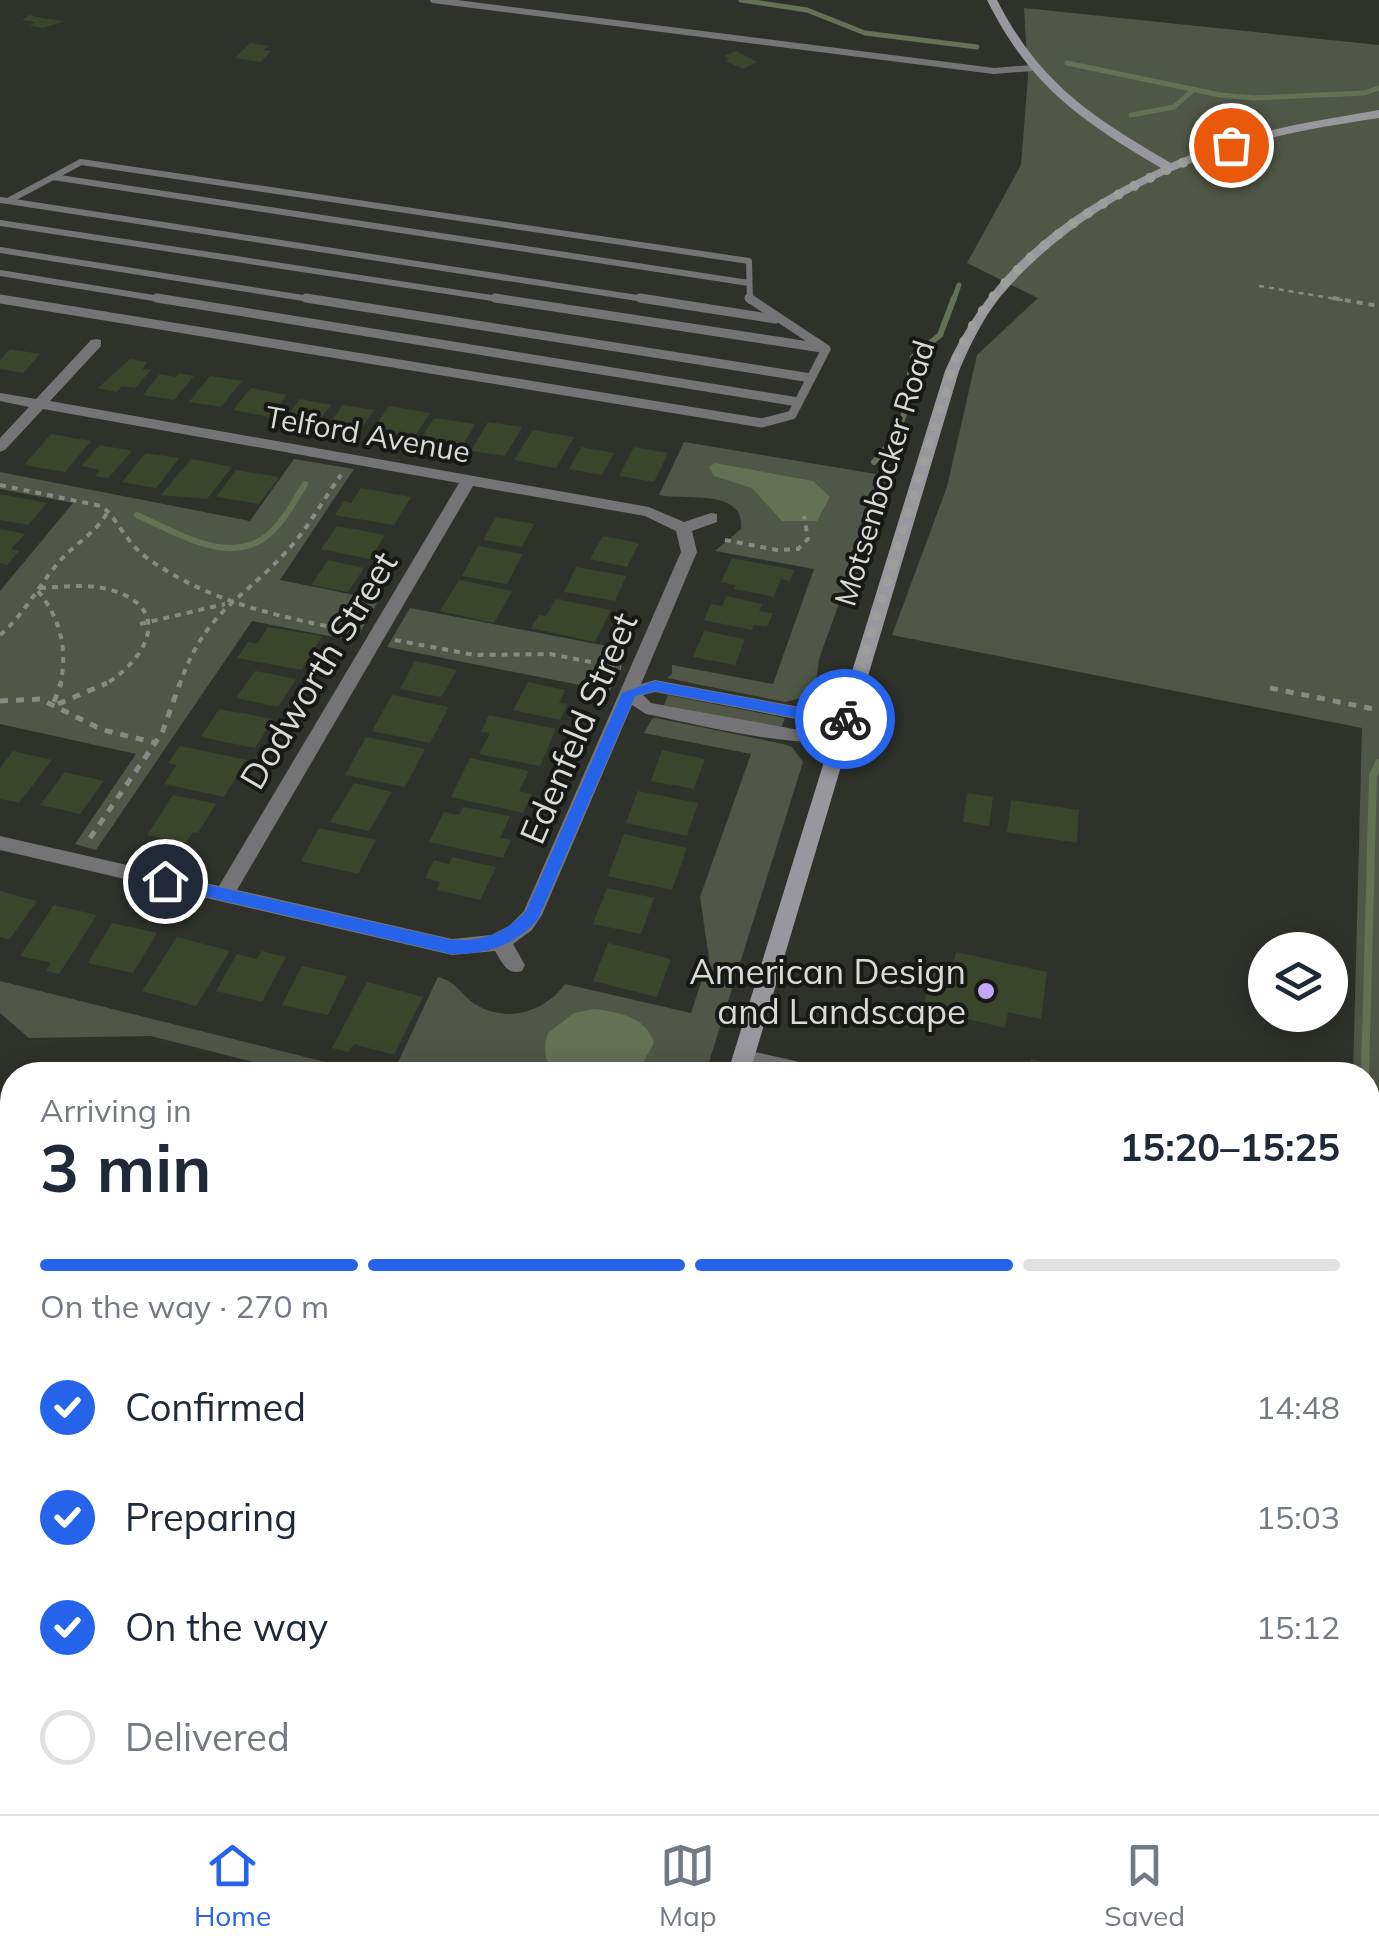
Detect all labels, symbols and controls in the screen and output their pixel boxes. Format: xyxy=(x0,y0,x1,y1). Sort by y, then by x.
pin xyxy=(1189,103,1274,188)
icon: bag xyxy=(1204,118,1259,173)
street label: Motsenbocker Road xyxy=(826,336,942,610)
street label: Telford Avenue xyxy=(263,397,473,471)
street label: Dodworth Street xyxy=(230,543,406,797)
street label: Edenfeld Street xyxy=(510,606,646,850)
courier xyxy=(795,669,895,769)
icon: bike xyxy=(818,692,873,747)
pin xyxy=(123,839,208,924)
icon: home xyxy=(138,854,193,909)
map controls xyxy=(1248,932,1348,1032)
button: layers xyxy=(1248,932,1348,1032)
place label: American Design and Landscape xyxy=(689,949,966,1033)
marker: American Design and Landscape xyxy=(975,980,997,1002)
text: Arriving in xyxy=(40,1090,192,1130)
text: 15:20–15:25 xyxy=(1120,1123,1340,1171)
text: 3 min xyxy=(40,1127,211,1208)
text: On the way · 270 m xyxy=(40,1286,329,1326)
icon: check xyxy=(40,1380,95,1435)
text: Confirmed xyxy=(125,1383,306,1431)
text: 14:48 xyxy=(1256,1387,1340,1427)
icon: check xyxy=(40,1490,95,1545)
text: Preparing xyxy=(125,1493,297,1541)
text: 15:03 xyxy=(1256,1497,1340,1537)
icon: check xyxy=(40,1600,95,1655)
text: On the way xyxy=(125,1603,328,1651)
text: 15:12 xyxy=(1256,1607,1340,1647)
text: Delivered xyxy=(125,1713,290,1761)
tab: Home xyxy=(194,1838,271,1933)
tab: Map xyxy=(659,1838,717,1933)
tab: Saved xyxy=(1104,1838,1185,1933)

